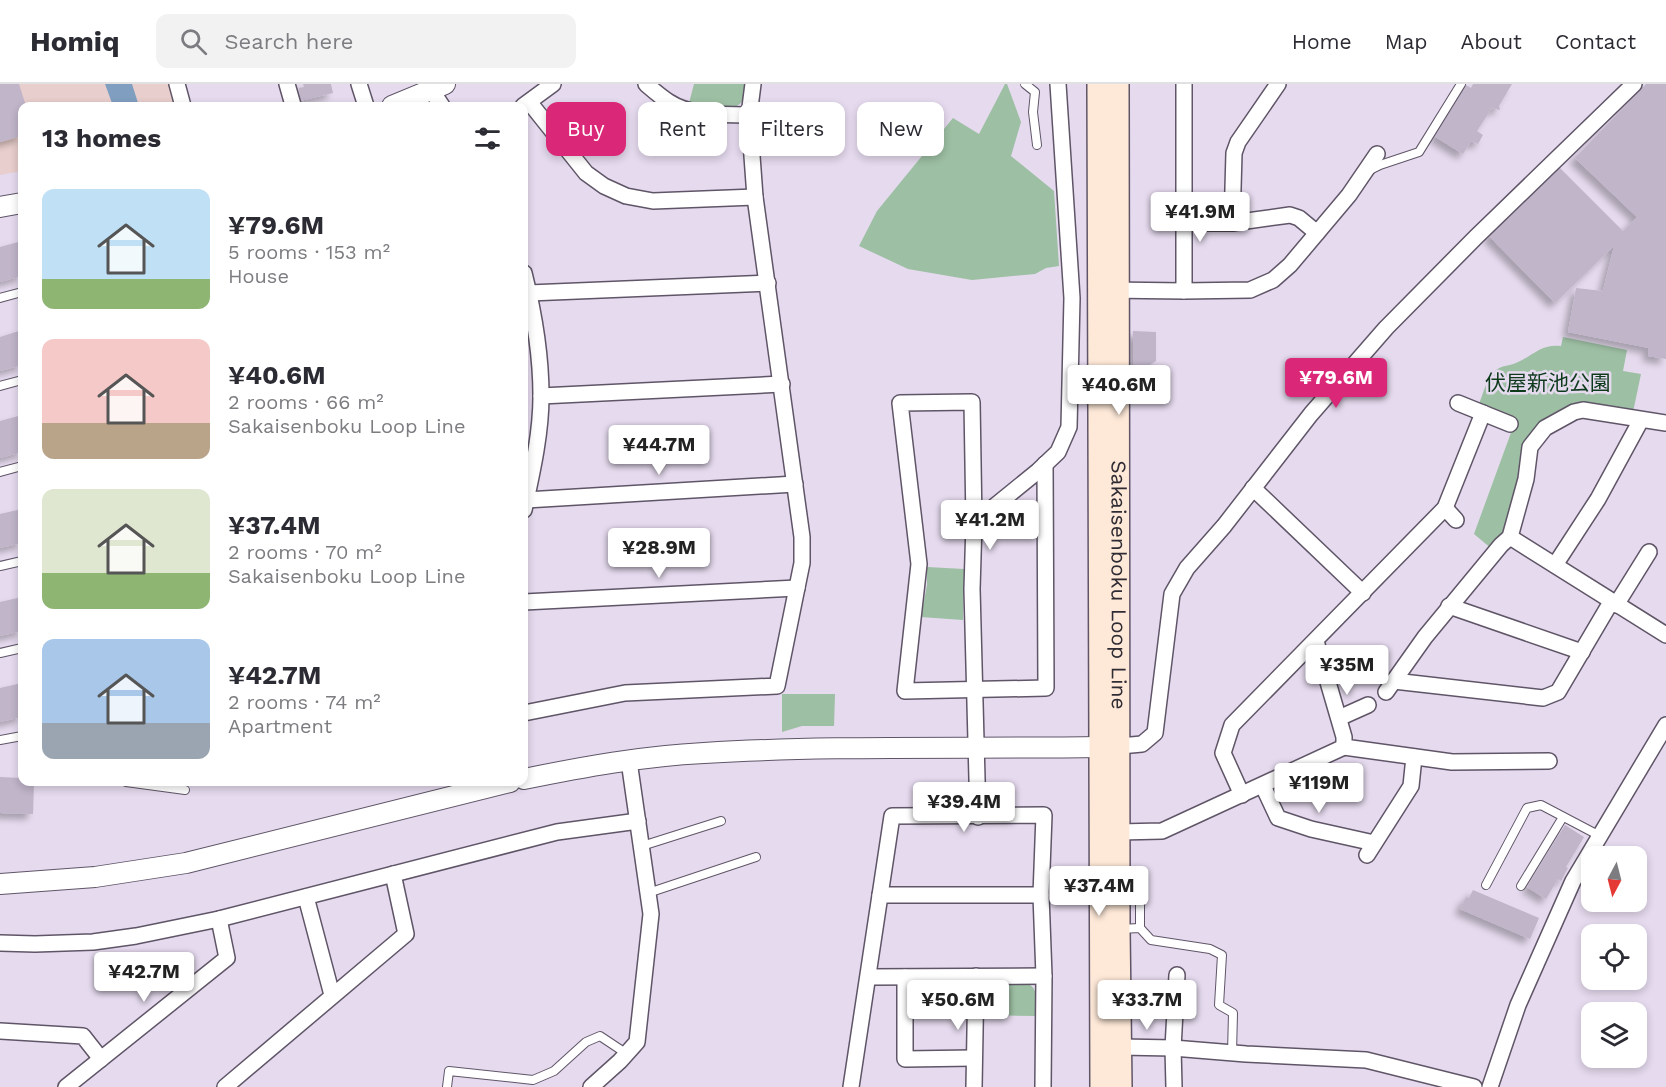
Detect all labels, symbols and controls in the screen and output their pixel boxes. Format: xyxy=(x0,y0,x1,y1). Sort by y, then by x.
search box xyxy=(156,14,576,68)
text: Homiq xyxy=(30,25,120,58)
icon: search xyxy=(177,25,210,58)
text: Search here xyxy=(225,29,353,54)
text: Home xyxy=(1292,29,1352,54)
text: Map xyxy=(1385,29,1428,54)
text: About xyxy=(1461,29,1522,54)
text: Contact xyxy=(1555,29,1636,54)
chip: Buy xyxy=(546,102,626,156)
chip: Rent xyxy=(638,102,727,156)
chip: Filters xyxy=(739,102,845,156)
chip: New xyxy=(857,102,944,156)
icon: filters xyxy=(471,122,504,155)
text: 13 homes xyxy=(42,123,161,153)
pin: ¥41.9M xyxy=(1151,192,1249,243)
text: ¥41.9M xyxy=(1165,199,1235,223)
text: ¥79.6M xyxy=(228,210,324,240)
icon: home xyxy=(90,213,162,285)
text: 5 rooms · 153 m² xyxy=(228,240,390,264)
text: House xyxy=(228,264,289,288)
pin: ¥79.6M xyxy=(1287,358,1385,409)
text: ¥40.6M xyxy=(228,360,326,390)
icon: home xyxy=(90,363,162,435)
pin: ¥40.6M xyxy=(1070,365,1168,416)
text: ¥79.6M xyxy=(1299,365,1373,389)
park label: 伏屋新池公園 xyxy=(1485,370,1611,395)
text: ¥40.6M xyxy=(1081,372,1157,396)
text: 2 rooms · 66 m² xyxy=(228,390,384,414)
text: Sakaisenboku Loop Line xyxy=(228,414,465,438)
pin: ¥44.7M xyxy=(610,425,708,476)
text: ¥44.7M xyxy=(623,432,695,456)
street label: Sakaisenboku Loop Line xyxy=(1106,460,1132,710)
pin: ¥41.2M xyxy=(941,500,1039,551)
text: ¥41.2M xyxy=(955,507,1025,531)
text: ¥37.4M xyxy=(228,510,321,540)
icon: home xyxy=(90,513,162,585)
pin: ¥28.9M xyxy=(610,528,708,579)
text: ¥28.9M xyxy=(622,535,696,559)
text: 2 rooms · 70 m² xyxy=(228,540,382,564)
text: Sakaisenboku Loop Line xyxy=(228,564,465,588)
pin: ¥35M xyxy=(1311,645,1383,696)
text: ¥35M xyxy=(1319,652,1375,676)
text: ¥42.7M xyxy=(228,660,321,690)
icon: home xyxy=(90,663,162,735)
text: 2 rooms · 74 m² xyxy=(228,690,381,714)
text: Apartment xyxy=(228,714,332,738)
pin: ¥119M xyxy=(1277,763,1361,814)
text: ¥119M xyxy=(1288,770,1350,794)
pin: ¥39.4M xyxy=(915,782,1013,833)
text: ¥39.4M xyxy=(927,789,1001,813)
north arrow xyxy=(1581,846,1647,912)
map controls xyxy=(1581,846,1647,1068)
pin: ¥37.4M xyxy=(1050,866,1148,917)
text: ¥37.4M xyxy=(1063,873,1135,897)
button: locate xyxy=(1581,924,1647,990)
pin: ¥42.7M xyxy=(95,952,193,1003)
text: ¥42.7M xyxy=(108,959,180,983)
pin: ¥50.6M xyxy=(909,980,1007,1031)
pin: ¥33.7M xyxy=(1098,980,1196,1031)
text: ¥50.6M xyxy=(921,987,995,1011)
text: ¥33.7M xyxy=(1112,987,1182,1011)
button: layers xyxy=(1581,1002,1647,1068)

